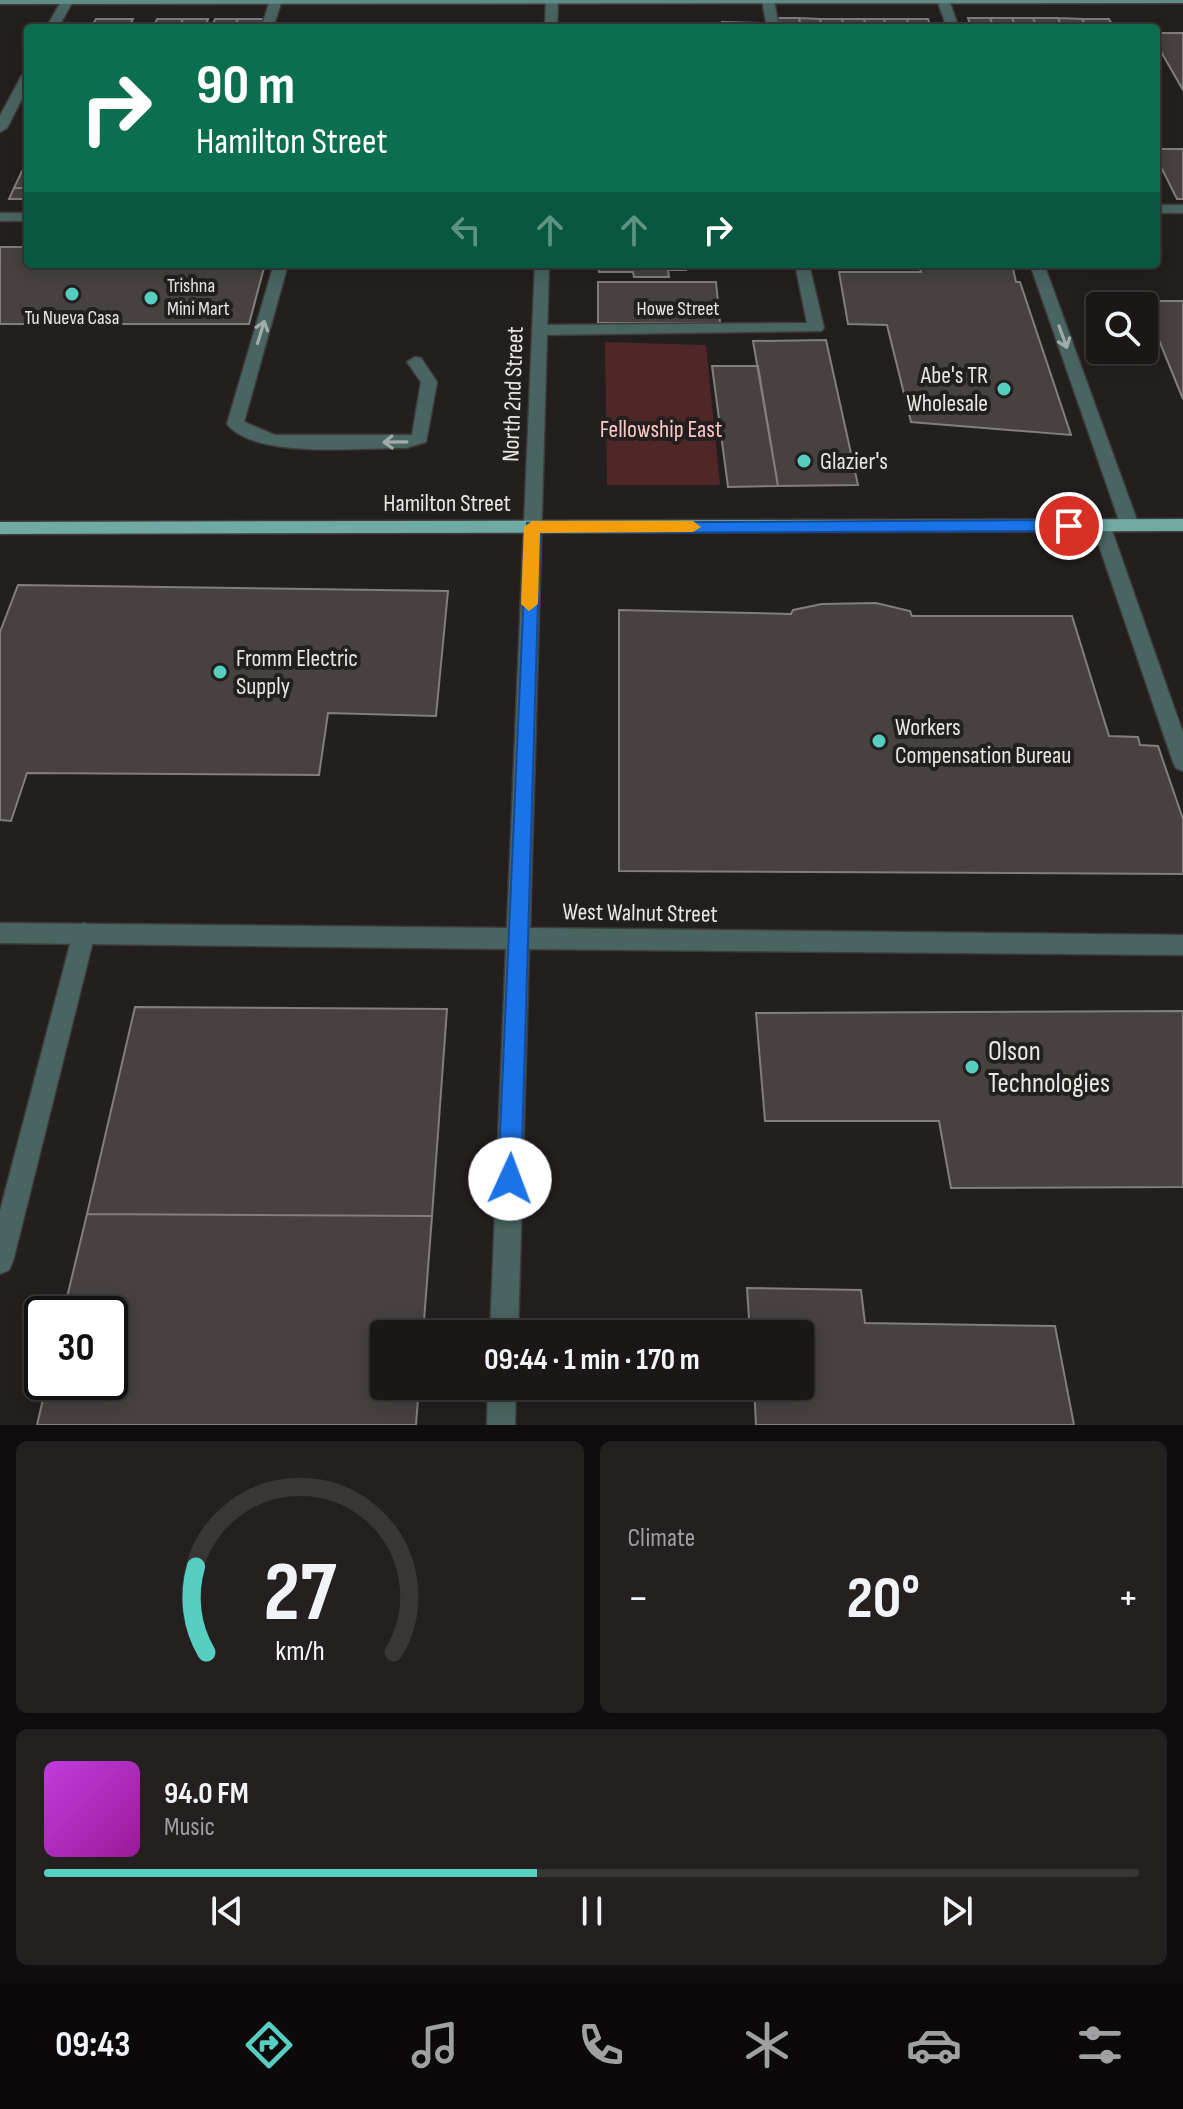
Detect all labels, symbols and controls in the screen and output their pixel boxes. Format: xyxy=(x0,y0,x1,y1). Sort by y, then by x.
text: 90 m xyxy=(196,53,295,120)
icon: right xyxy=(64,56,168,160)
text: Hamilton Street xyxy=(196,121,387,164)
icon: left xyxy=(444,208,488,252)
icon: ahead xyxy=(528,208,572,252)
icon: ahead xyxy=(612,208,656,252)
icon: right xyxy=(696,208,740,252)
place label: Trishna Mini Mart xyxy=(167,274,230,321)
marker: Tu Nueva Casa xyxy=(63,285,81,303)
marker: Trishna Mini Mart xyxy=(142,289,160,307)
map controls xyxy=(1086,292,1158,364)
button: search xyxy=(1086,292,1158,364)
street label: Howe Street xyxy=(637,297,719,321)
place label: Tu Nueva Casa xyxy=(25,306,119,330)
one-way arrow xyxy=(254,319,269,345)
one-way arrow xyxy=(1057,325,1071,349)
street label: North 2nd Street xyxy=(496,326,530,462)
place label: Abe's TR Wholesale xyxy=(906,361,988,418)
marker: Abe's TR Wholesale xyxy=(995,380,1013,398)
park label: Fellowship East xyxy=(600,415,722,444)
one-way arrow xyxy=(383,434,409,449)
place label: Glazier's xyxy=(820,447,888,476)
marker: Glazier's xyxy=(795,452,813,470)
street label: Hamilton Street xyxy=(383,489,511,518)
pin xyxy=(1035,492,1103,560)
icon: arrive xyxy=(1047,504,1091,548)
place label: Fromm Electric Supply xyxy=(236,644,358,701)
marker: Fromm Electric Supply xyxy=(211,663,229,681)
place label: Workers Compensation Bureau xyxy=(895,713,1071,770)
marker: Workers Compensation Bureau xyxy=(870,732,888,750)
street label: West Walnut Street xyxy=(562,897,718,929)
place label: Olson Technologies xyxy=(988,1035,1110,1100)
marker: Olson Technologies xyxy=(963,1058,981,1076)
position arrow xyxy=(468,1137,552,1221)
speed limit sign: 30 xyxy=(24,1296,128,1400)
text: 09:44 · 1 min · 170 m xyxy=(484,1342,700,1378)
text: Climate xyxy=(628,1523,695,1554)
text: 27 xyxy=(263,1544,337,1644)
text: 20° xyxy=(846,1563,920,1635)
text: − xyxy=(628,1572,649,1625)
text: + xyxy=(1117,1572,1139,1625)
text: km/h xyxy=(275,1634,324,1669)
text: 94.0 FM xyxy=(164,1776,249,1812)
text: Music xyxy=(164,1812,215,1843)
icon: previous xyxy=(205,1889,249,1933)
icon: pause xyxy=(570,1889,614,1933)
icon: next xyxy=(935,1889,979,1933)
icon: directions xyxy=(241,2017,297,2073)
icon: music xyxy=(407,2017,463,2073)
icon: phone xyxy=(573,2017,629,2073)
icon: climate xyxy=(739,2017,795,2073)
icon: car xyxy=(906,2017,962,2073)
icon: filters xyxy=(1072,2017,1128,2073)
text: 09:43 xyxy=(55,2024,130,2067)

